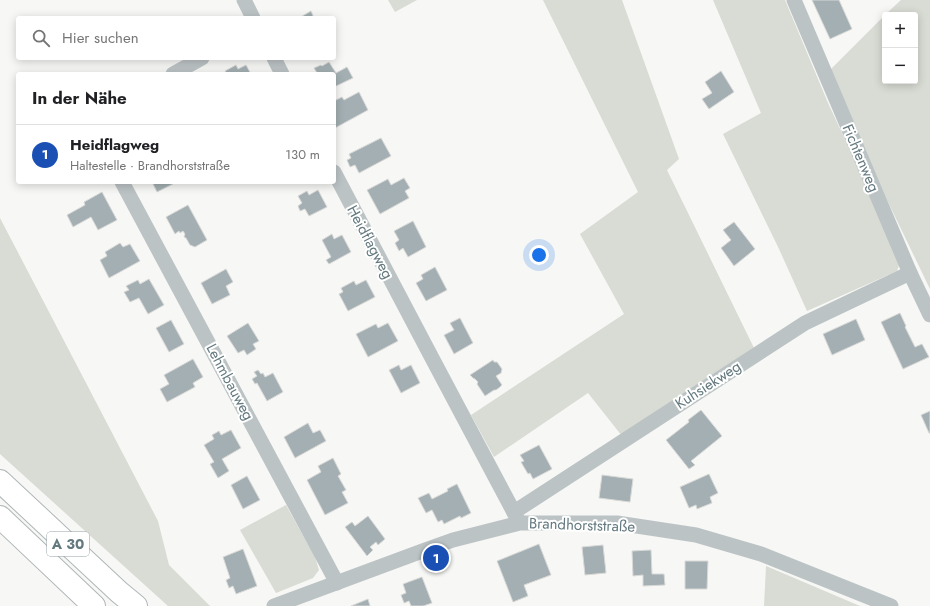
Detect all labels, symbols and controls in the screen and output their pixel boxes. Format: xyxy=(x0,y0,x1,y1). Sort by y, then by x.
map controls xyxy=(882,12,918,84)
button: + xyxy=(882,12,918,48)
search box xyxy=(16,16,336,60)
icon: search xyxy=(30,27,52,49)
text: Hier suchen xyxy=(62,27,139,49)
button: − xyxy=(882,48,918,84)
text: In der Nähe xyxy=(32,86,127,110)
street label: Fichtenweg xyxy=(837,121,885,195)
text: Heidflagweg xyxy=(70,134,159,156)
text: 1 xyxy=(42,145,48,164)
text: 130 m xyxy=(285,145,320,164)
text: Haltestelle · Brandhorststraße xyxy=(70,156,230,175)
street label: Heidflagweg xyxy=(341,201,399,283)
your location xyxy=(529,245,549,265)
street label: Lehmbauweg xyxy=(201,340,259,424)
street label: Kuhsiekweg xyxy=(671,355,745,415)
street label: Brandhorststraße xyxy=(529,512,636,538)
road number: A 30 xyxy=(47,532,89,556)
pin: 1 xyxy=(423,543,449,573)

